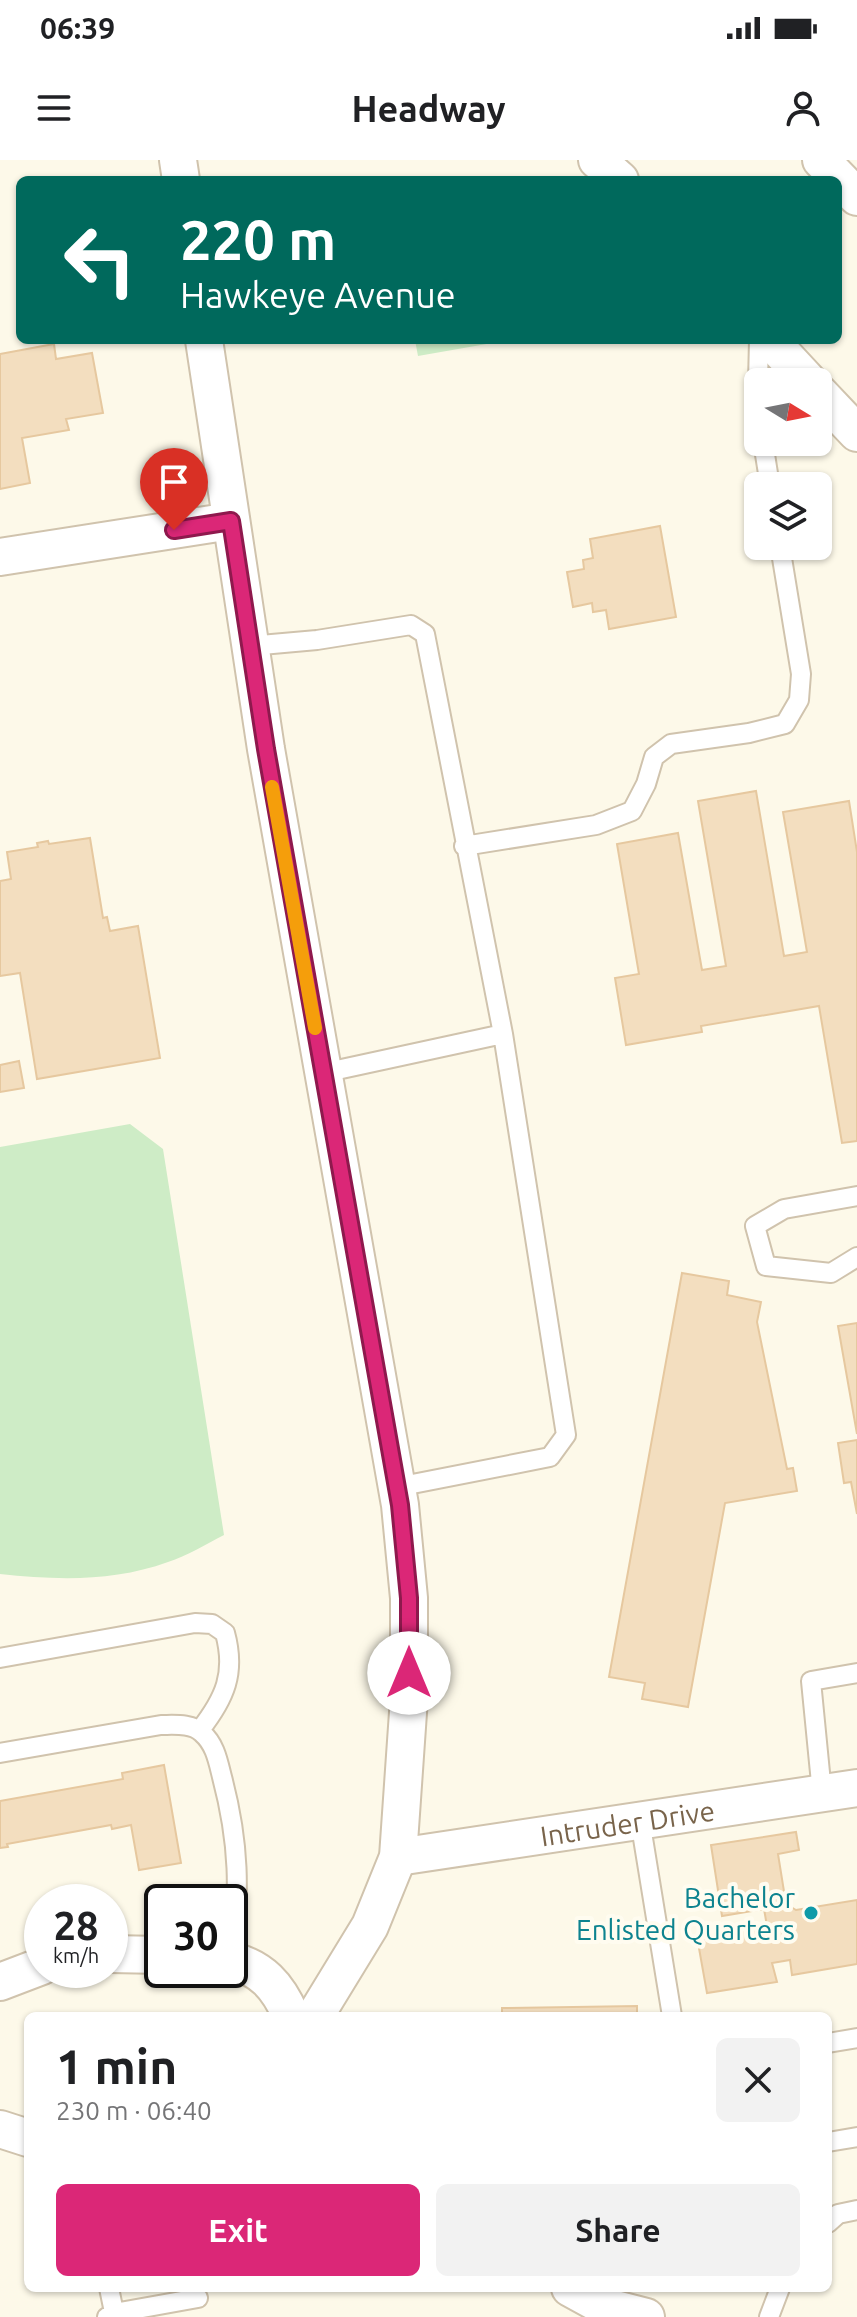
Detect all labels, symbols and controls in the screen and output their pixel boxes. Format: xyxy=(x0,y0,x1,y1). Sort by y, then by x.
text: 06:39 xyxy=(40,11,115,45)
icon: menu xyxy=(32,86,76,130)
icon: person xyxy=(781,86,825,130)
text: Headway xyxy=(351,88,506,129)
icon: left xyxy=(48,208,152,312)
text: 220 m xyxy=(180,208,336,271)
text: Hawkeye Avenue xyxy=(180,274,456,315)
north arrow xyxy=(744,368,832,456)
map controls xyxy=(744,368,832,560)
pin xyxy=(140,448,208,530)
icon: arrive xyxy=(152,460,196,504)
button: layers xyxy=(744,472,832,560)
position arrow xyxy=(367,1631,451,1715)
street label: Intruder Drive xyxy=(538,1794,717,1851)
place label: Bachelor Enlisted Quarters xyxy=(576,1882,795,1945)
speed limit sign: 30 xyxy=(144,1884,248,1988)
text: 28 xyxy=(53,1903,99,1948)
marker: Bachelor Enlisted Quarters xyxy=(802,1904,820,1922)
text: km/h xyxy=(53,1944,99,1967)
button: close xyxy=(716,2038,800,2122)
text: 1 min xyxy=(56,2039,177,2093)
text: 230 m · 06:40 xyxy=(56,2096,212,2125)
button: Exit xyxy=(56,2184,420,2276)
button: Share xyxy=(436,2184,800,2276)

